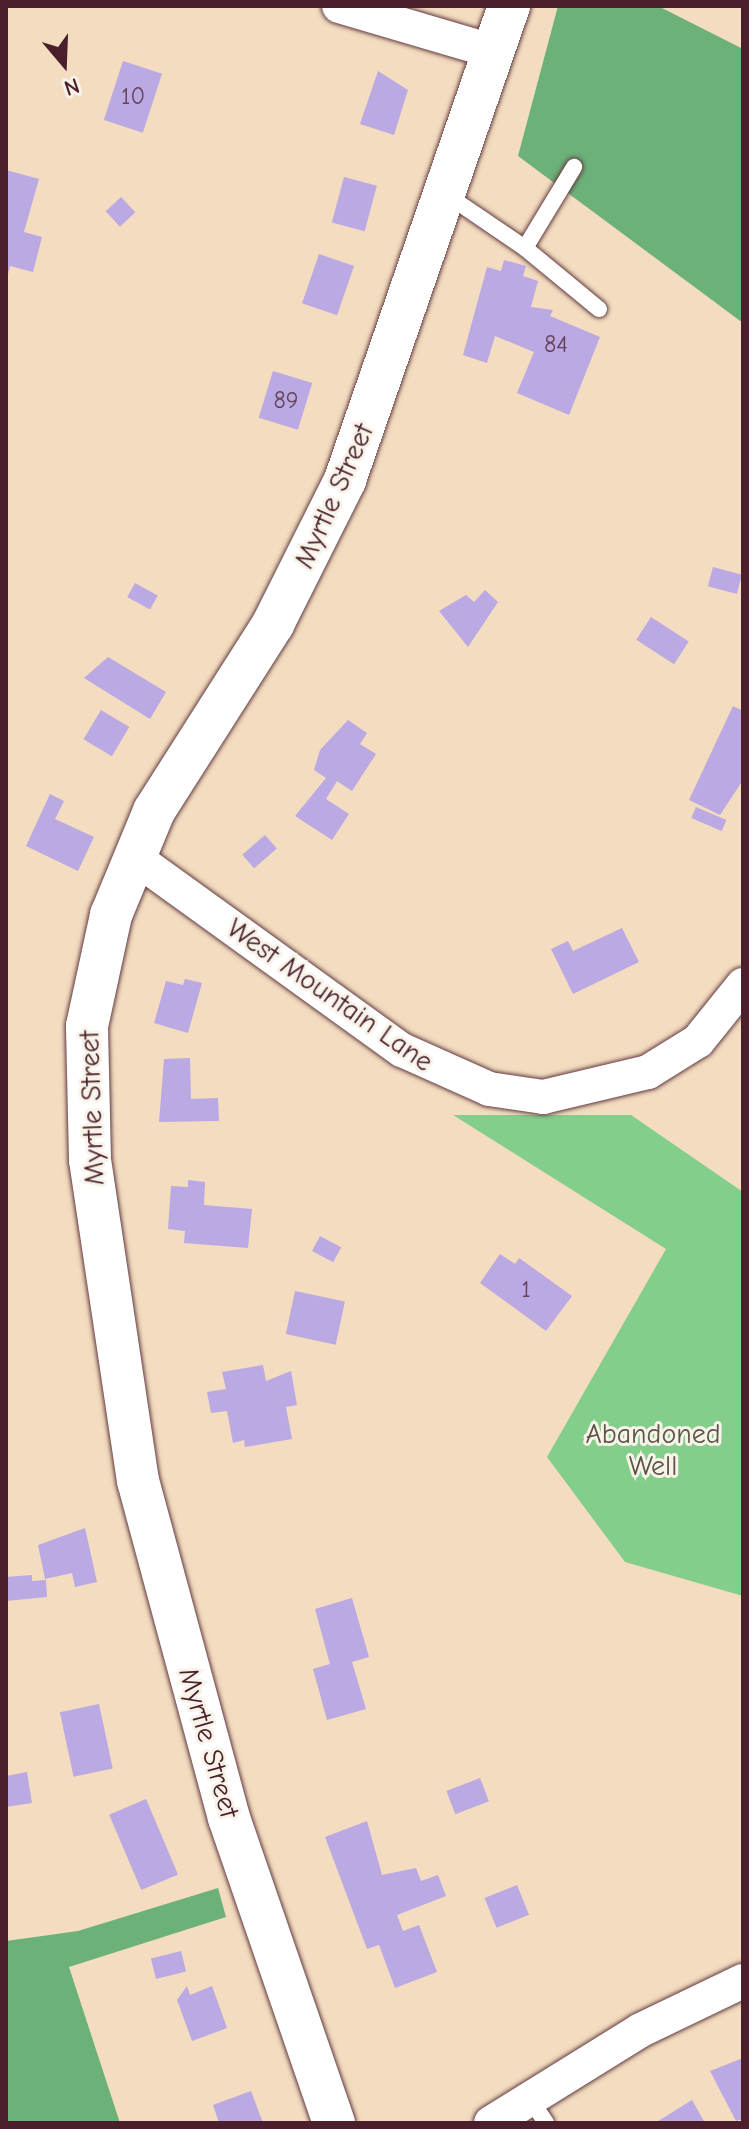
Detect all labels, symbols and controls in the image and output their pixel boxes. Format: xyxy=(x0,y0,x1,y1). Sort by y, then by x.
north arrow xyxy=(24,24,104,104)
text: N xyxy=(61,72,83,101)
house number: 10 xyxy=(121,83,145,111)
house number: 84 xyxy=(544,331,568,359)
house number: 89 xyxy=(273,387,299,415)
street label: Myrtle Street xyxy=(287,418,381,574)
street label: West Mountain Lane xyxy=(221,911,439,1079)
street label: Myrtle Street xyxy=(73,1030,111,1186)
house number: 1 xyxy=(521,1276,531,1304)
park label: Abandoned Well xyxy=(585,1417,721,1483)
street label: Myrtle Street xyxy=(172,1664,246,1822)

